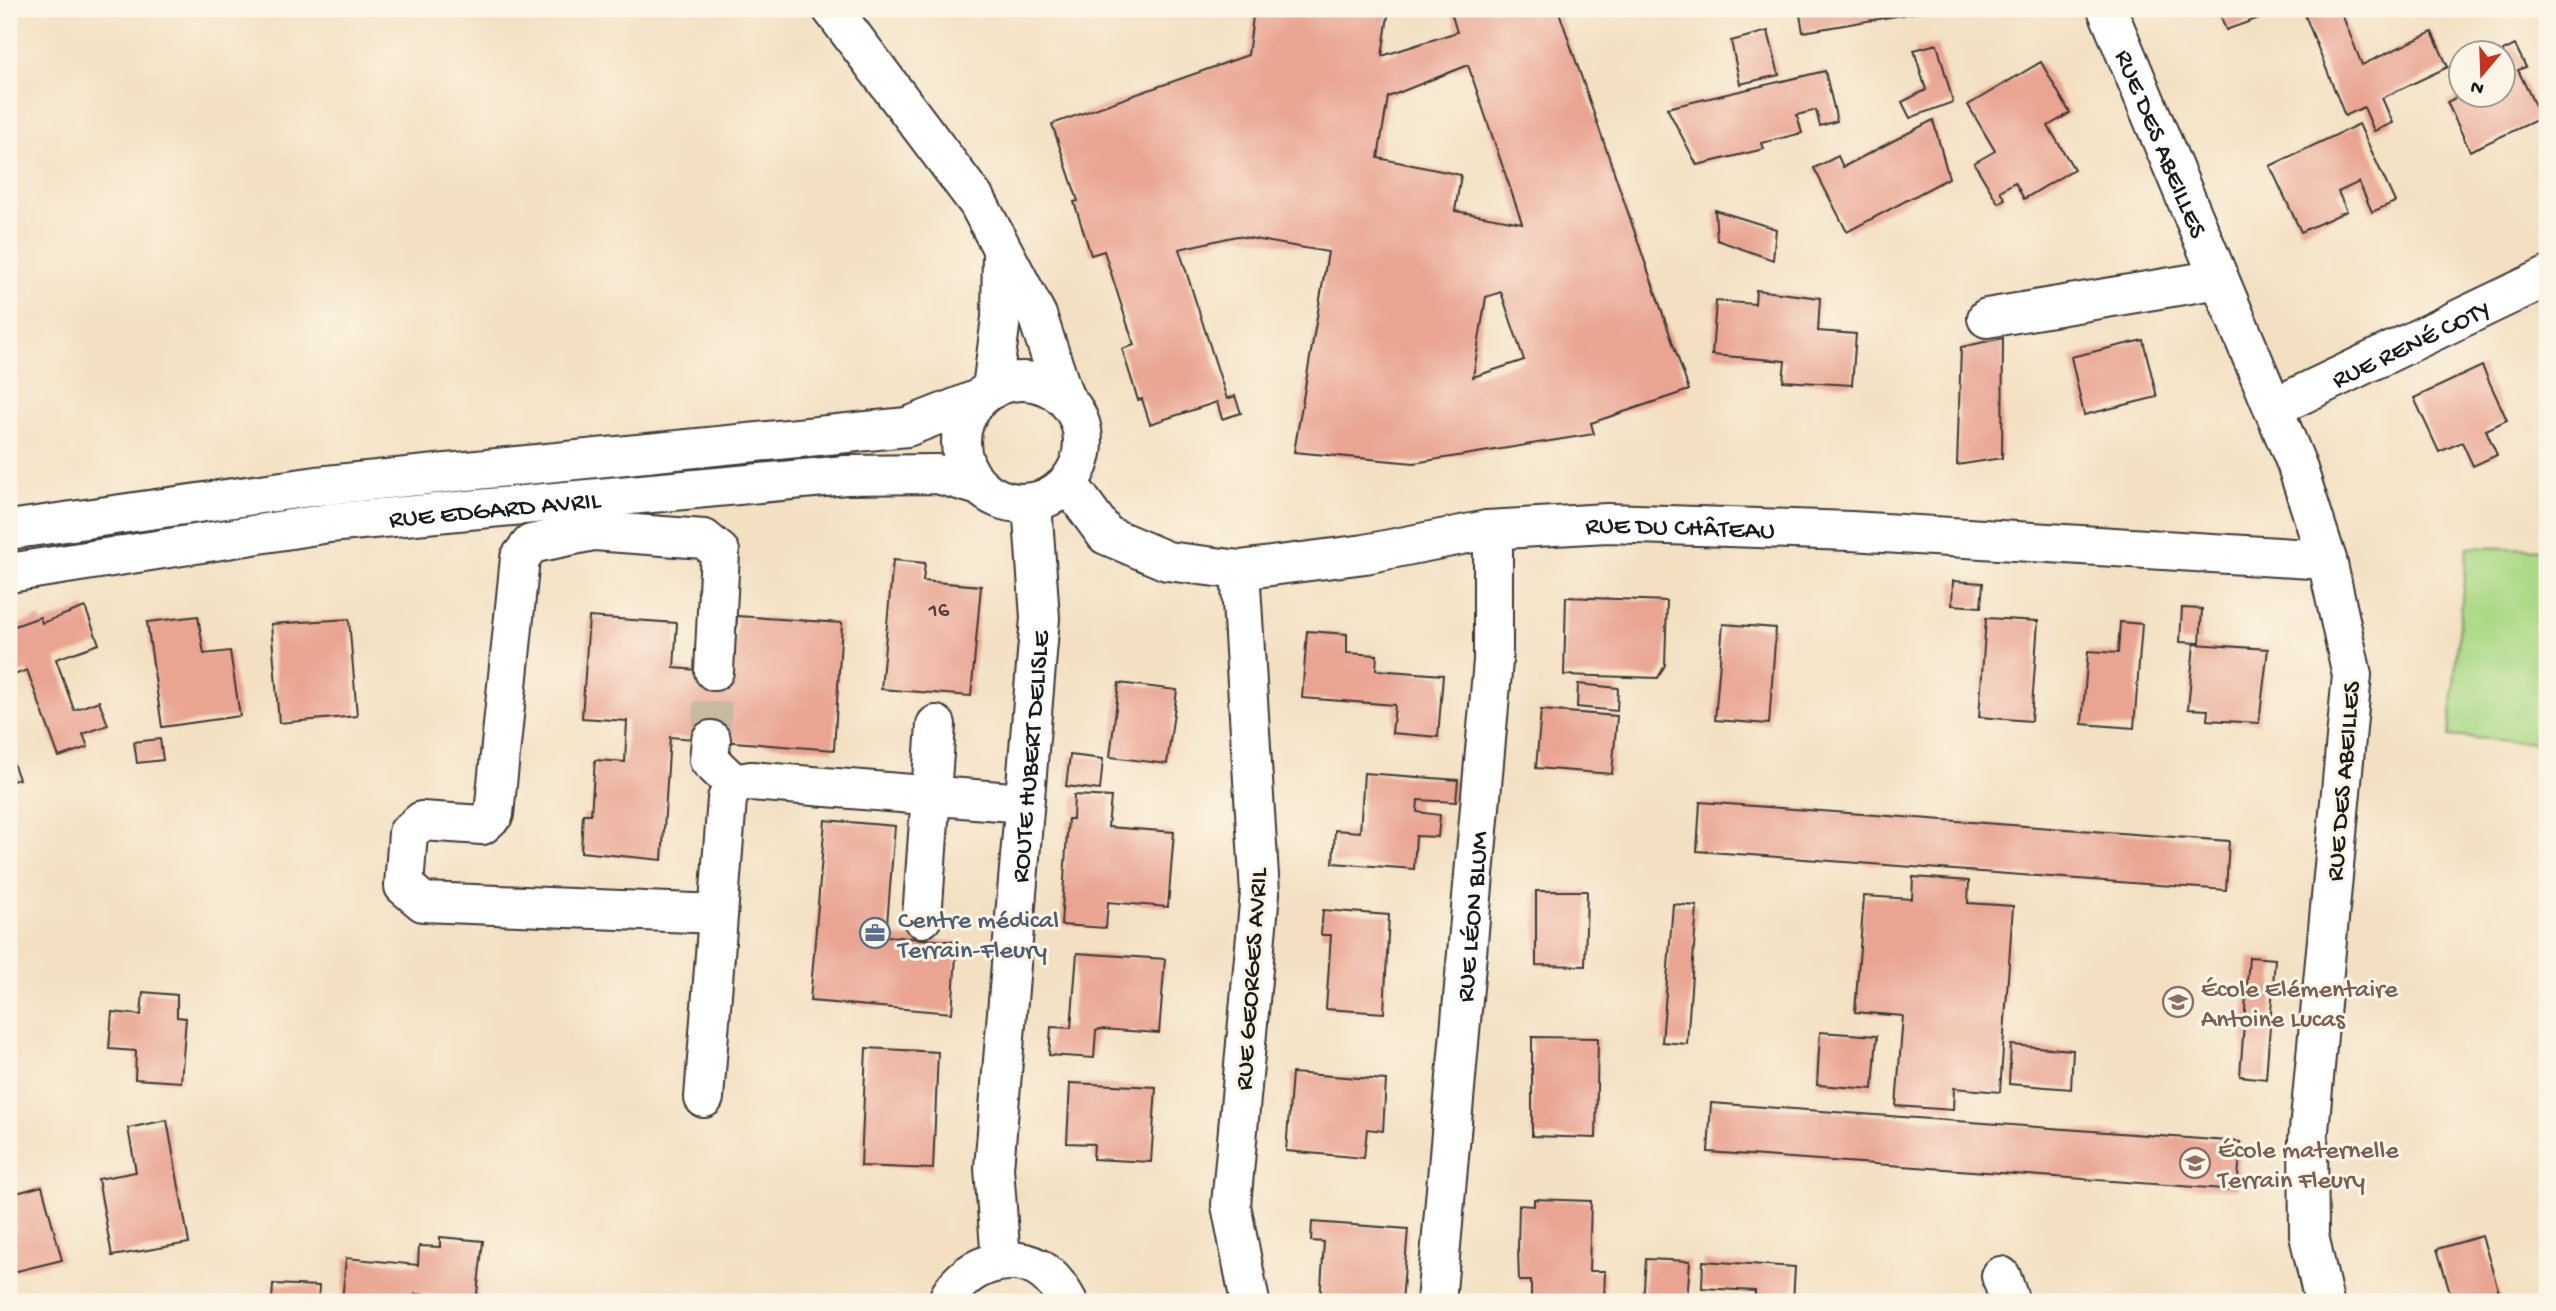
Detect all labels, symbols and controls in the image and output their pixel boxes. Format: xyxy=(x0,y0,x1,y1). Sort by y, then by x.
north arrow xyxy=(2448,38,2518,108)
street label: RUE DES ABEILLES xyxy=(2106,46,2212,244)
text: N xyxy=(2468,74,2487,100)
street label: RUE RENÉ COTY xyxy=(2328,295,2496,398)
street label: RUE EDGARD AVRIL xyxy=(388,487,603,537)
street label: RUE DU CHÂTEAU xyxy=(1585,512,1775,549)
house number: 16 xyxy=(928,598,950,625)
street label: ROUTE HUBERT DELISLE xyxy=(1007,629,1059,884)
street label: RUE DES ABEILLES xyxy=(2321,679,2370,883)
street label: RUE LÉON BLUM xyxy=(1452,829,1498,1004)
street label: RUE GEORGES AVRIL xyxy=(1230,866,1277,1092)
place label: Centre médical Terrain-Fleury xyxy=(896,907,1059,968)
office icon: Centre médical Terrain-Fleury xyxy=(858,916,892,950)
place label: École Elémentaire Antoine Lucas xyxy=(2201,976,2398,1037)
school or university icon: École Elémentaire Antoine Lucas xyxy=(2161,985,2195,1019)
place label: École maternelle Terrain Fleury xyxy=(2216,1137,2399,1198)
school or university icon: École maternelle Terrain Fleury xyxy=(2178,1146,2212,1180)

